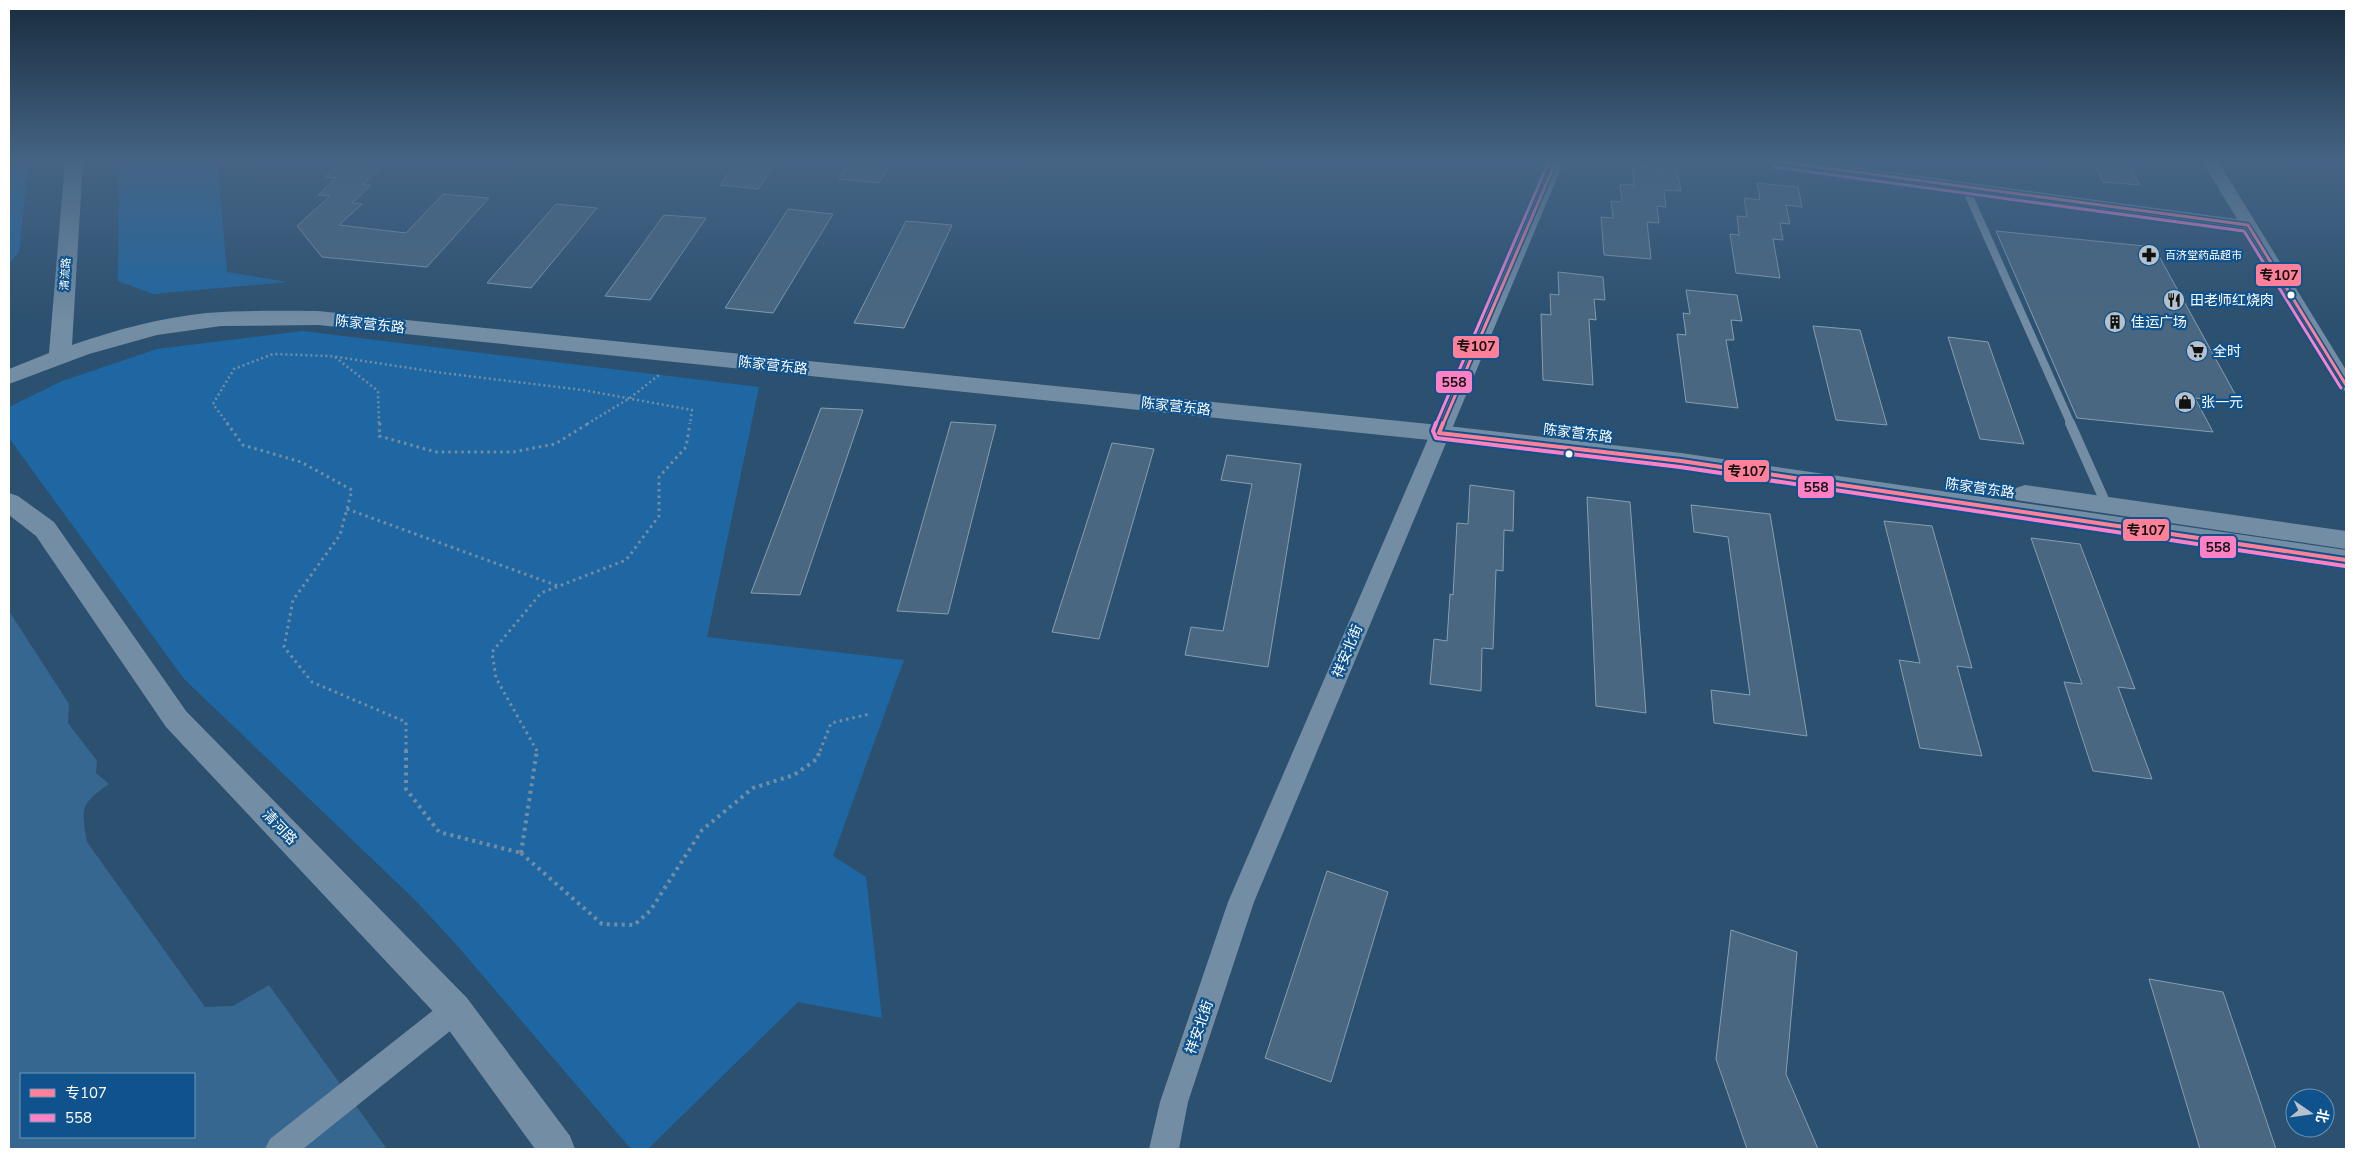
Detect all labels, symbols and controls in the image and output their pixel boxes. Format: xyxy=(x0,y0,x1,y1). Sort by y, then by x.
pharmacy icon: 百济堂药品超市 xyxy=(2137,243,2161,267)
place label: 百济堂药品超市 xyxy=(2165,248,2242,263)
street label: 清流路 xyxy=(57,257,74,291)
line badge: 专107 xyxy=(2255,263,2302,287)
text: 专107 xyxy=(2259,266,2299,285)
restaurant icon: 田老师红烧肉 xyxy=(2162,288,2186,312)
unlabelled marker xyxy=(2286,290,2296,300)
place label: 田老师红烧肉 xyxy=(2190,291,2274,310)
building icon: 佳运广场 xyxy=(2103,310,2127,334)
street label: 陈家营东路 xyxy=(334,311,406,338)
place label: 佳运广场 xyxy=(2131,313,2187,332)
line badge: 专107 xyxy=(1452,335,1500,359)
text: 专107 xyxy=(1456,337,1496,356)
supermarket icon: 全时 xyxy=(2185,339,2209,363)
place label: 全时 xyxy=(2213,342,2241,361)
street label: 陈家营东路 xyxy=(737,352,809,379)
line badge: 558 xyxy=(1435,370,1473,394)
text: 558 xyxy=(1441,373,1467,392)
shop icon: 张一元 xyxy=(2173,390,2197,414)
street label: 陈家营东路 xyxy=(1140,393,1212,420)
place label: 张一元 xyxy=(2201,393,2243,412)
street label: 陈家营东路 xyxy=(1542,420,1614,447)
unlabelled marker xyxy=(1564,449,1574,459)
line badge: 专107 xyxy=(1723,459,1770,483)
text: 专107 xyxy=(1727,462,1767,481)
street label: 陈家营东路 xyxy=(1944,474,2016,503)
line badge: 558 xyxy=(1797,475,1835,499)
text: 558 xyxy=(1803,478,1829,497)
line badge: 专107 xyxy=(2122,518,2170,542)
text: 专107 xyxy=(2126,521,2166,540)
line badge: 558 xyxy=(2199,535,2237,559)
text: 558 xyxy=(2205,538,2231,557)
street label: 祥安北街 xyxy=(1328,622,1367,681)
street label: 清河路 xyxy=(258,806,301,849)
street label: 祥安北街 xyxy=(1181,998,1218,1057)
legend xyxy=(20,1073,195,1138)
text: 专107 xyxy=(65,1083,107,1103)
north arrow xyxy=(2285,1088,2335,1138)
text: 北 xyxy=(2311,1107,2333,1125)
text: 558 xyxy=(65,1108,92,1128)

